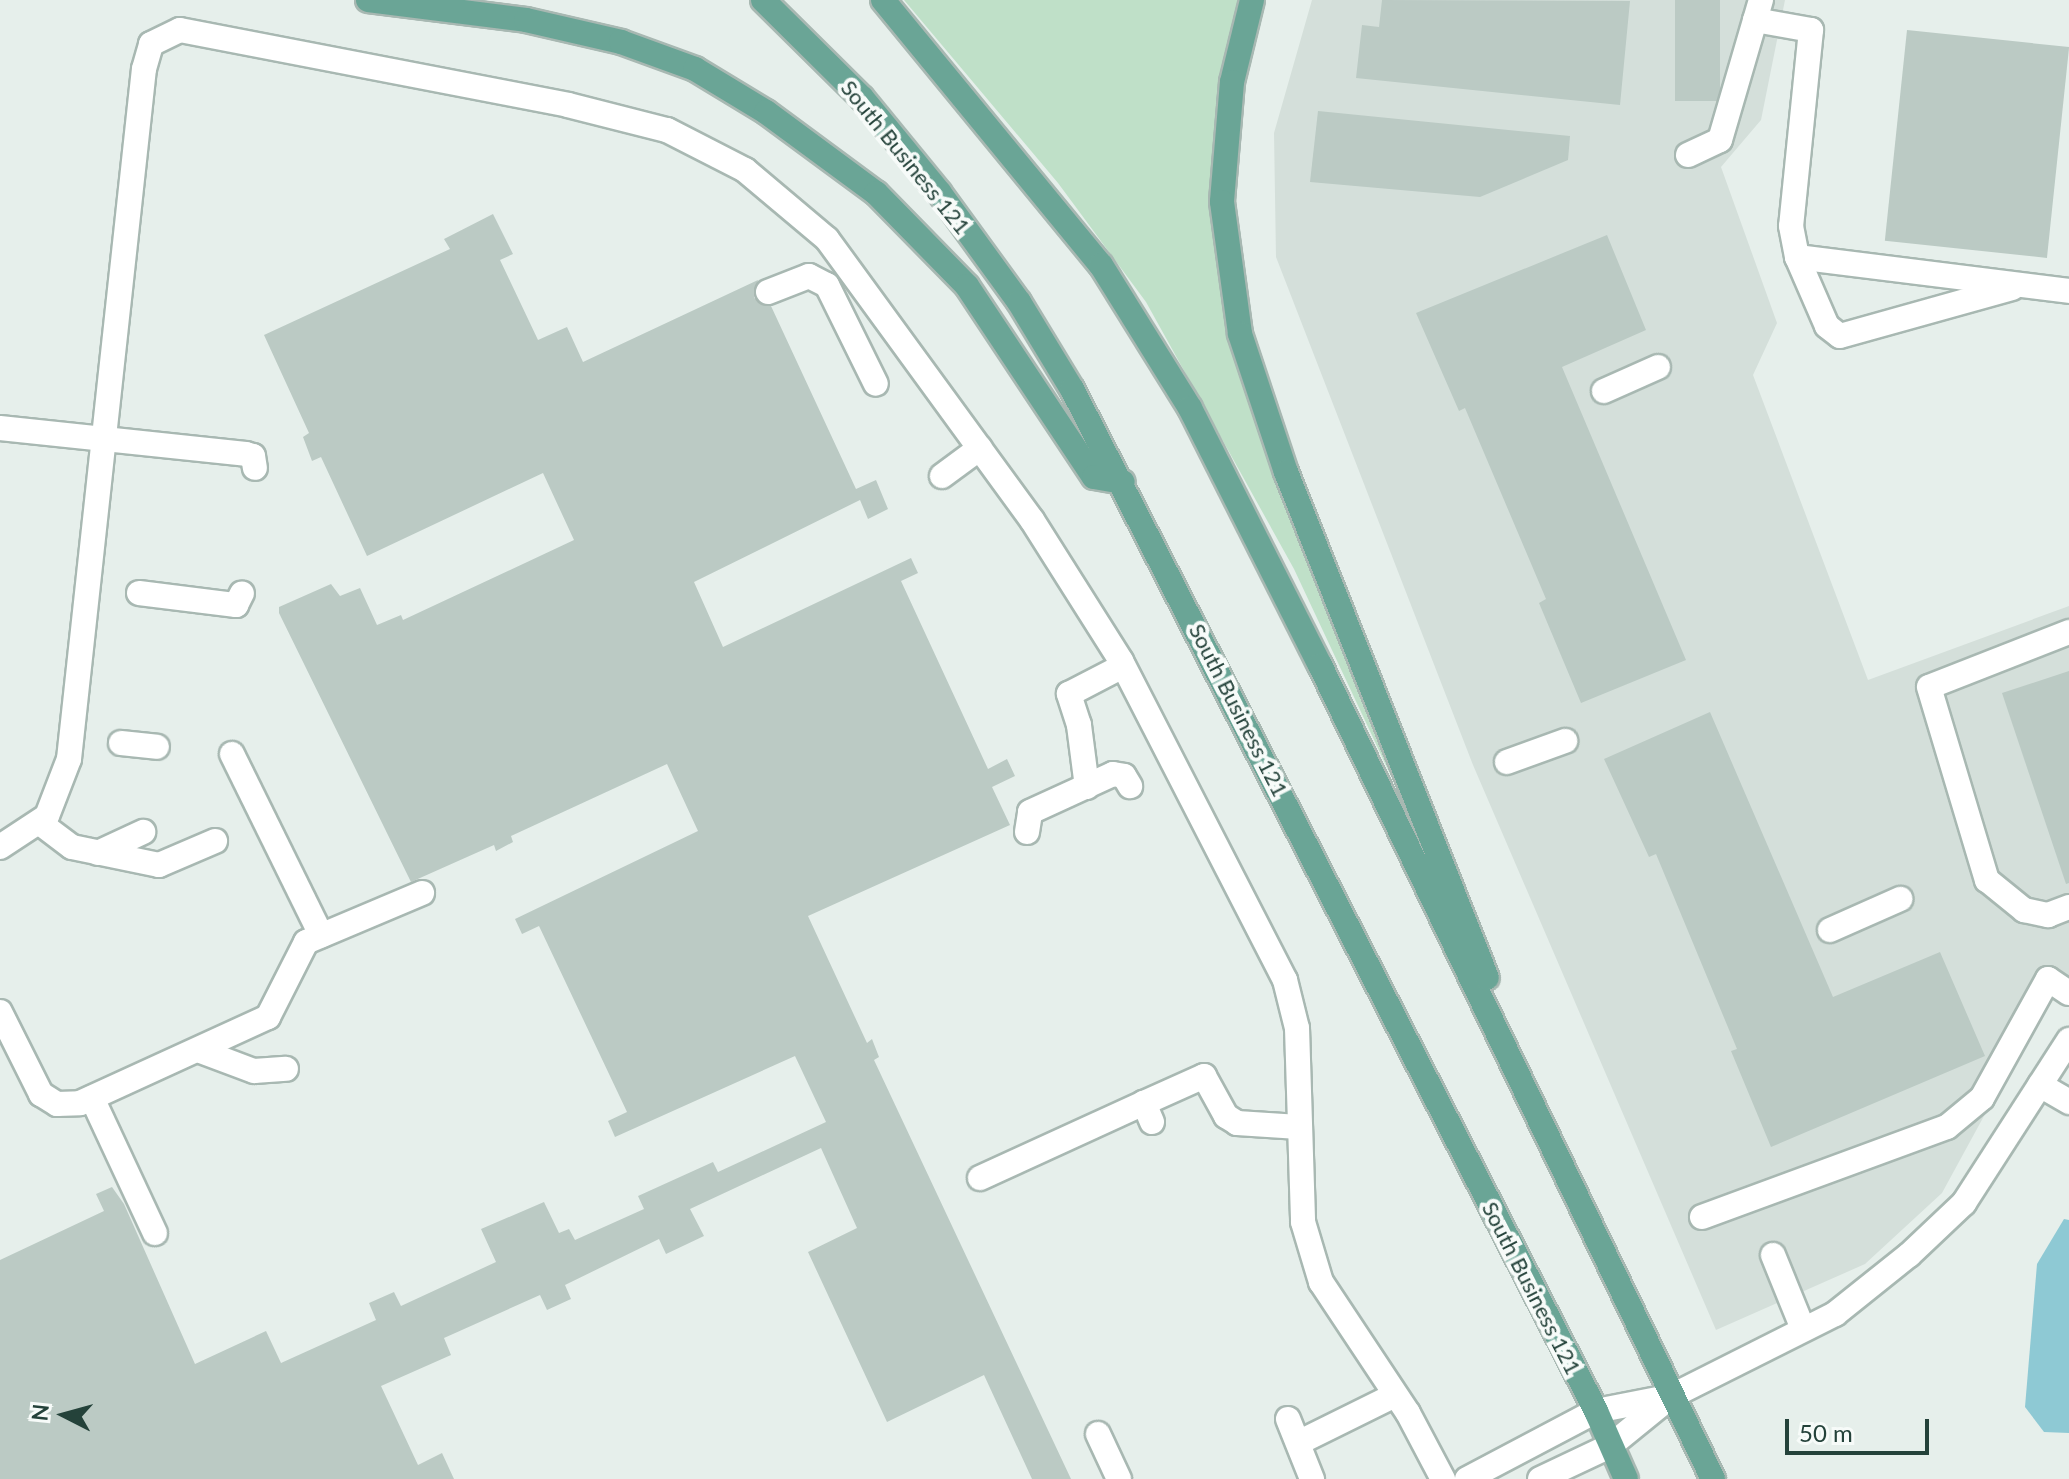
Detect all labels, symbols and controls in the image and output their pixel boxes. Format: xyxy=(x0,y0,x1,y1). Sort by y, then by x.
street label: South Business 121 xyxy=(836,75,976,239)
street label: South Business 121 xyxy=(1184,619,1294,801)
street label: South Business 121 xyxy=(1477,1197,1587,1379)
north arrow xyxy=(24,1375,104,1455)
text: N xyxy=(25,1403,54,1422)
scale bar xyxy=(1789,1403,1933,1453)
text: 50 m xyxy=(1799,1418,1853,1447)

